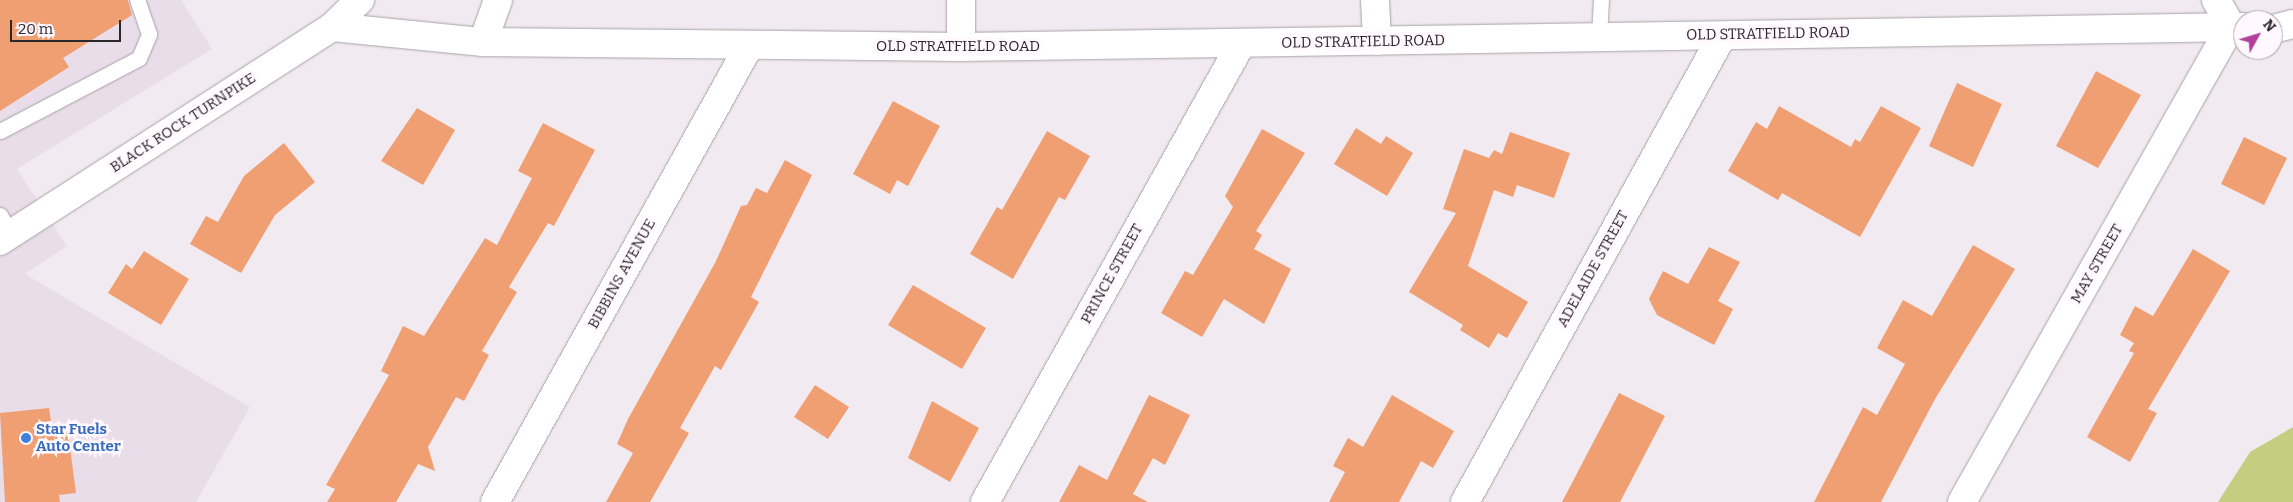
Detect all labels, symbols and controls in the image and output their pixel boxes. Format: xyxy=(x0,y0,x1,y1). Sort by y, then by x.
scale bar xyxy=(12,10,124,42)
north arrow xyxy=(2233,10,2283,60)
text: N xyxy=(2259,16,2279,35)
text: 20 m xyxy=(18,20,53,38)
street label: OLD STRATFIELD ROAD xyxy=(1686,24,1850,44)
street label: OLD STRATFIELD ROAD xyxy=(1281,32,1445,52)
street label: OLD STRATFIELD ROAD xyxy=(876,38,1040,56)
street label: BLACK ROCK TURNPIKE xyxy=(107,69,259,177)
street label: ADELAIDE STREET xyxy=(1553,208,1633,330)
street label: BIBBINS AVENUE xyxy=(584,216,660,332)
street label: PRINCE STREET xyxy=(1077,221,1147,327)
street label: MAY STREET xyxy=(2067,221,2127,307)
place label: Star Fuels Auto Center xyxy=(36,420,121,455)
marker: Star Fuels Auto Center xyxy=(20,432,32,444)

